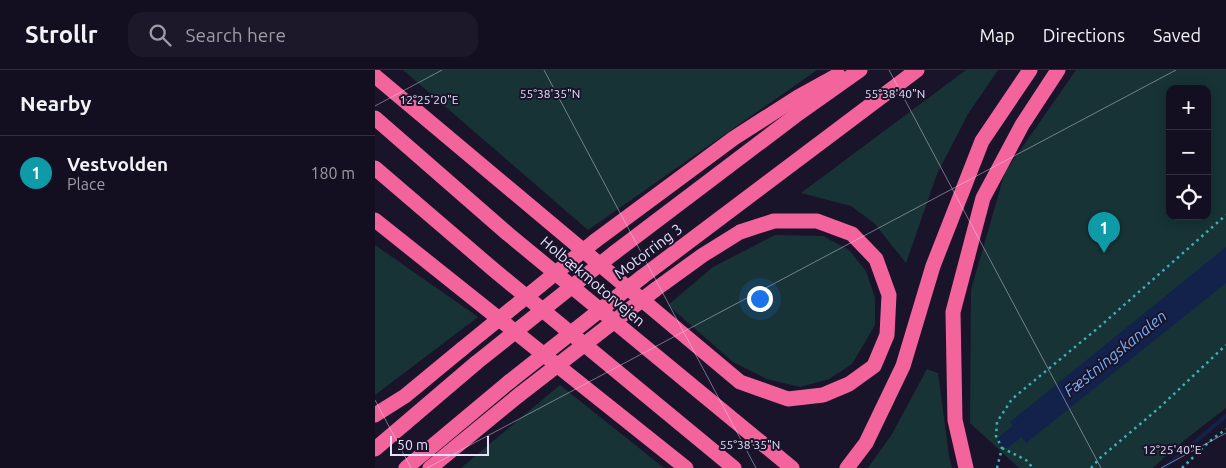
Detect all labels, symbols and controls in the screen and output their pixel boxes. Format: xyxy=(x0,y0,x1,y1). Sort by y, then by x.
search box xyxy=(128,12,478,57)
text: Strollr xyxy=(25,21,98,48)
icon: search xyxy=(146,21,174,49)
text: Search here xyxy=(186,24,286,46)
text: Map xyxy=(979,25,1015,45)
text: Directions xyxy=(1043,25,1125,45)
text: Saved xyxy=(1153,25,1201,45)
map controls xyxy=(1166,85,1211,220)
button: + xyxy=(1166,85,1211,130)
text: 55°38'35"N xyxy=(520,87,580,100)
text: 55°38'40"N xyxy=(865,87,925,100)
text: Nearby xyxy=(20,91,91,115)
text: 12°25'20"E xyxy=(400,93,459,106)
button: − xyxy=(1166,130,1211,175)
text: Vestvolden xyxy=(67,153,168,175)
text: 1 xyxy=(31,164,41,182)
text: 180 m xyxy=(310,164,355,182)
text: Place xyxy=(67,175,105,193)
button: locate xyxy=(1166,175,1211,220)
pin: 1 xyxy=(1088,212,1120,253)
street label: Motorring 3 xyxy=(611,220,685,282)
street label: Holbækmotorvejen xyxy=(537,232,649,330)
your location xyxy=(747,286,773,312)
water label: Fæstningskanalen xyxy=(1060,306,1170,400)
scale bar xyxy=(390,433,489,456)
text: 50 m xyxy=(397,437,428,453)
text: 55°38'35"N xyxy=(720,438,780,451)
text: 12°25'40"E xyxy=(1143,443,1202,456)

